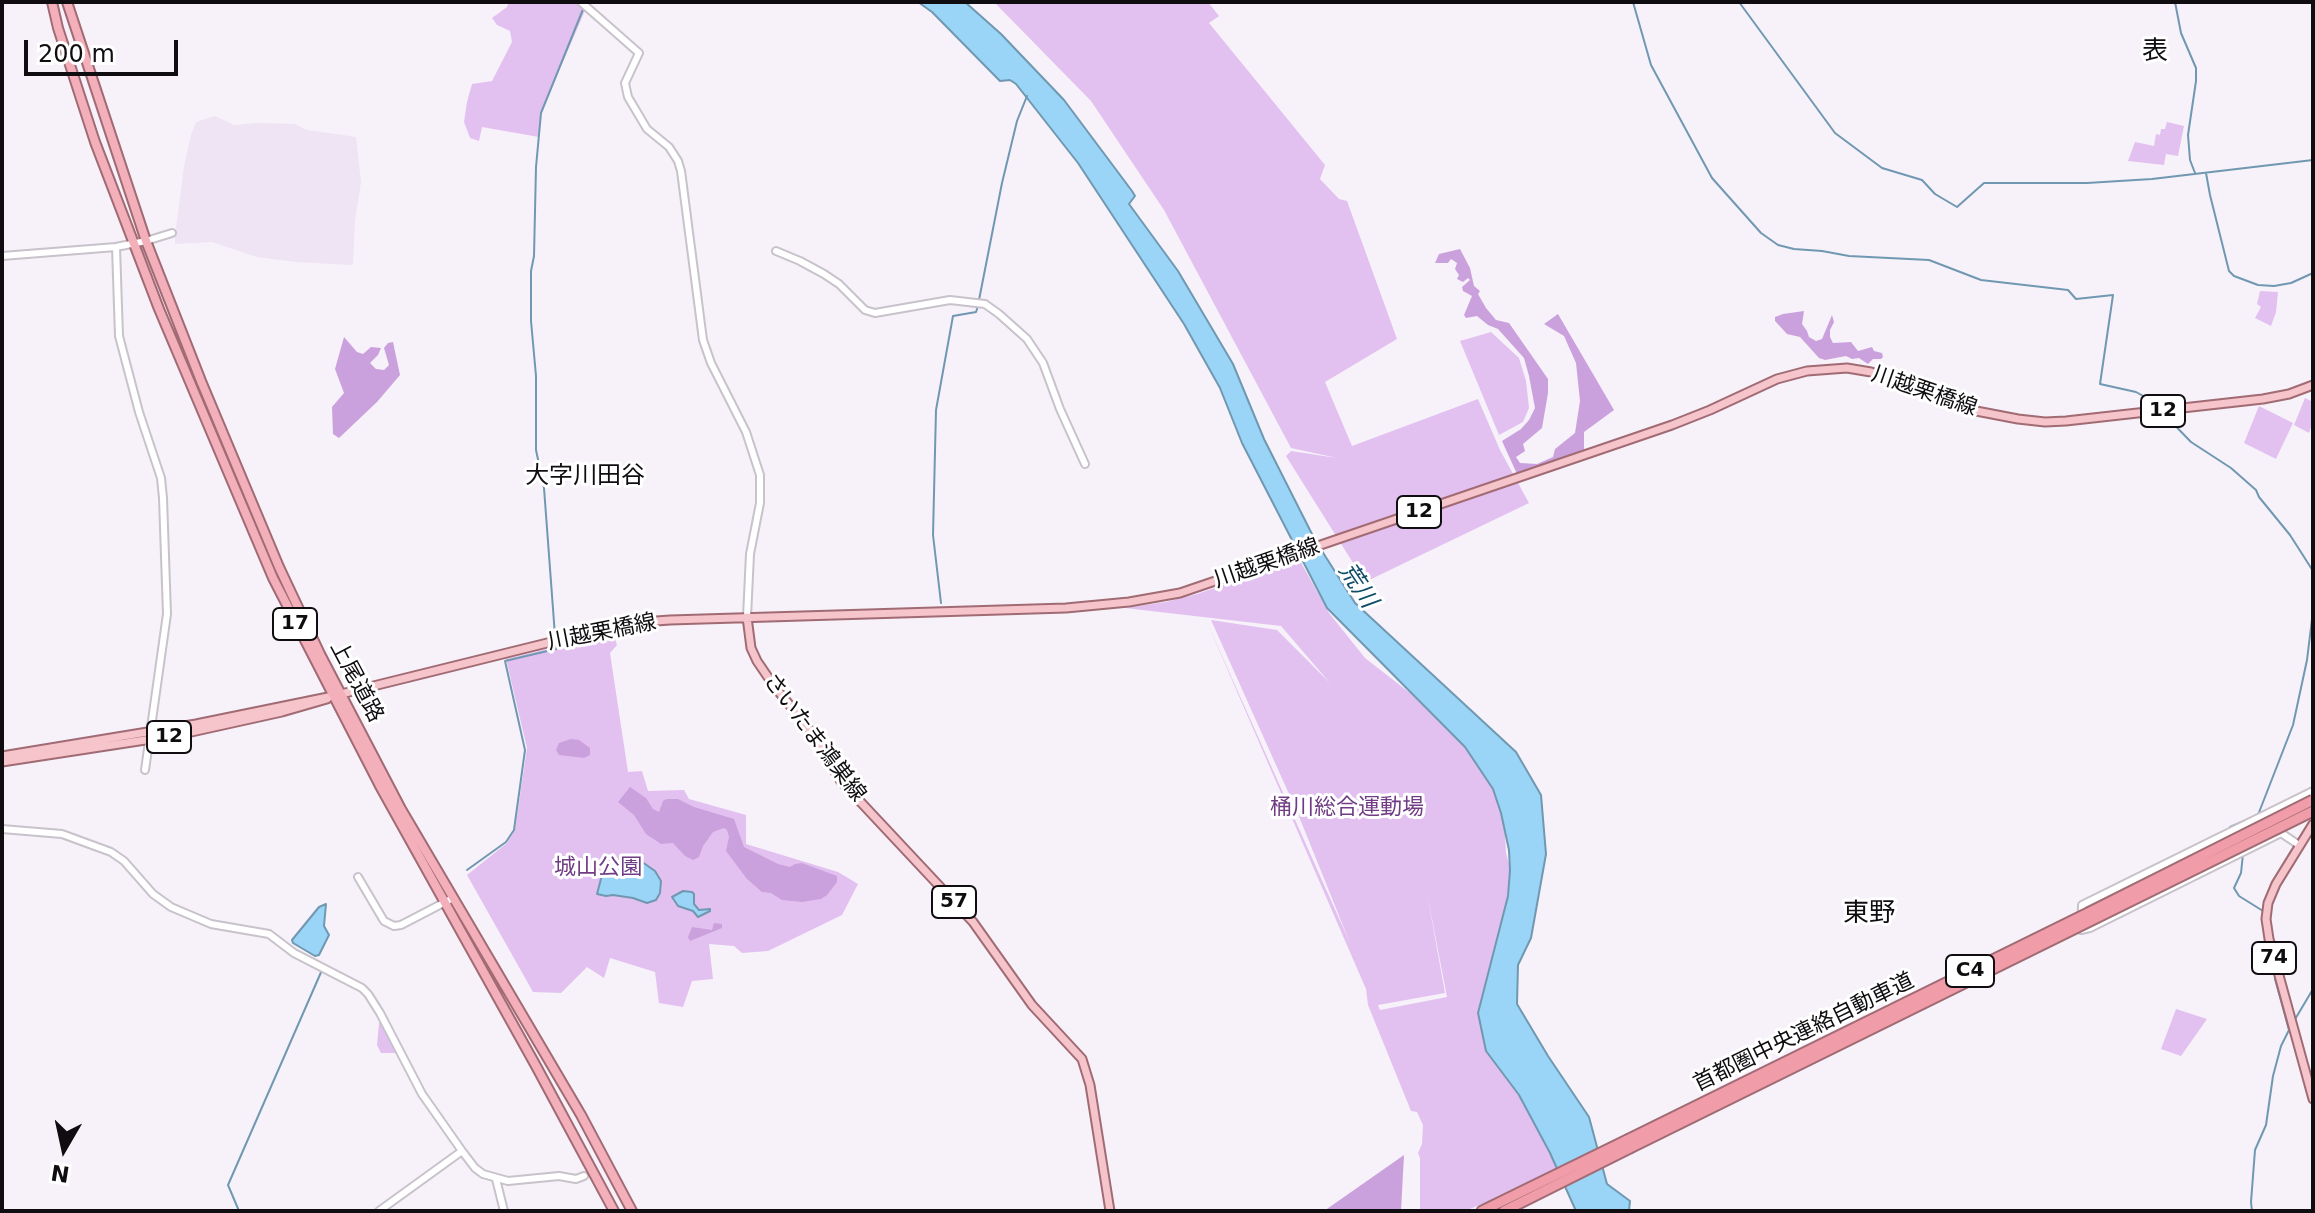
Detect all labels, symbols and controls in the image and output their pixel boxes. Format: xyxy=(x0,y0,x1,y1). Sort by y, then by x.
scale bar xyxy=(28,24,182,74)
district label: 表 xyxy=(2142,36,2168,68)
text: 200 m xyxy=(38,40,115,68)
street label: 川越栗橋線 xyxy=(1868,362,1980,422)
road number: 12 xyxy=(2141,395,2185,427)
district label: 大字川田谷 xyxy=(525,463,645,491)
road number: 12 xyxy=(1397,496,1441,528)
street label: 川越栗橋線 xyxy=(1211,534,1323,594)
water label: 荒川 xyxy=(1332,558,1382,614)
road number: 17 xyxy=(273,608,317,640)
street label: 川越栗橋線 xyxy=(545,610,659,656)
street label: 上尾道路 xyxy=(324,637,388,727)
street label: さいたま鴻巣線 xyxy=(757,669,871,807)
road number: 12 xyxy=(147,721,191,753)
park label: 桶川総合運動場 xyxy=(1270,795,1424,821)
park label: 城山公園 xyxy=(554,855,642,881)
road number: 57 xyxy=(932,886,976,918)
district label: 東野 xyxy=(1843,898,1895,930)
road number: 74 xyxy=(2252,942,2296,974)
road number: C4 xyxy=(1946,955,1994,987)
street label: 首都圏中央連絡自動車道 xyxy=(1689,968,1919,1098)
north arrow xyxy=(24,1109,104,1189)
text: N xyxy=(49,1159,71,1187)

